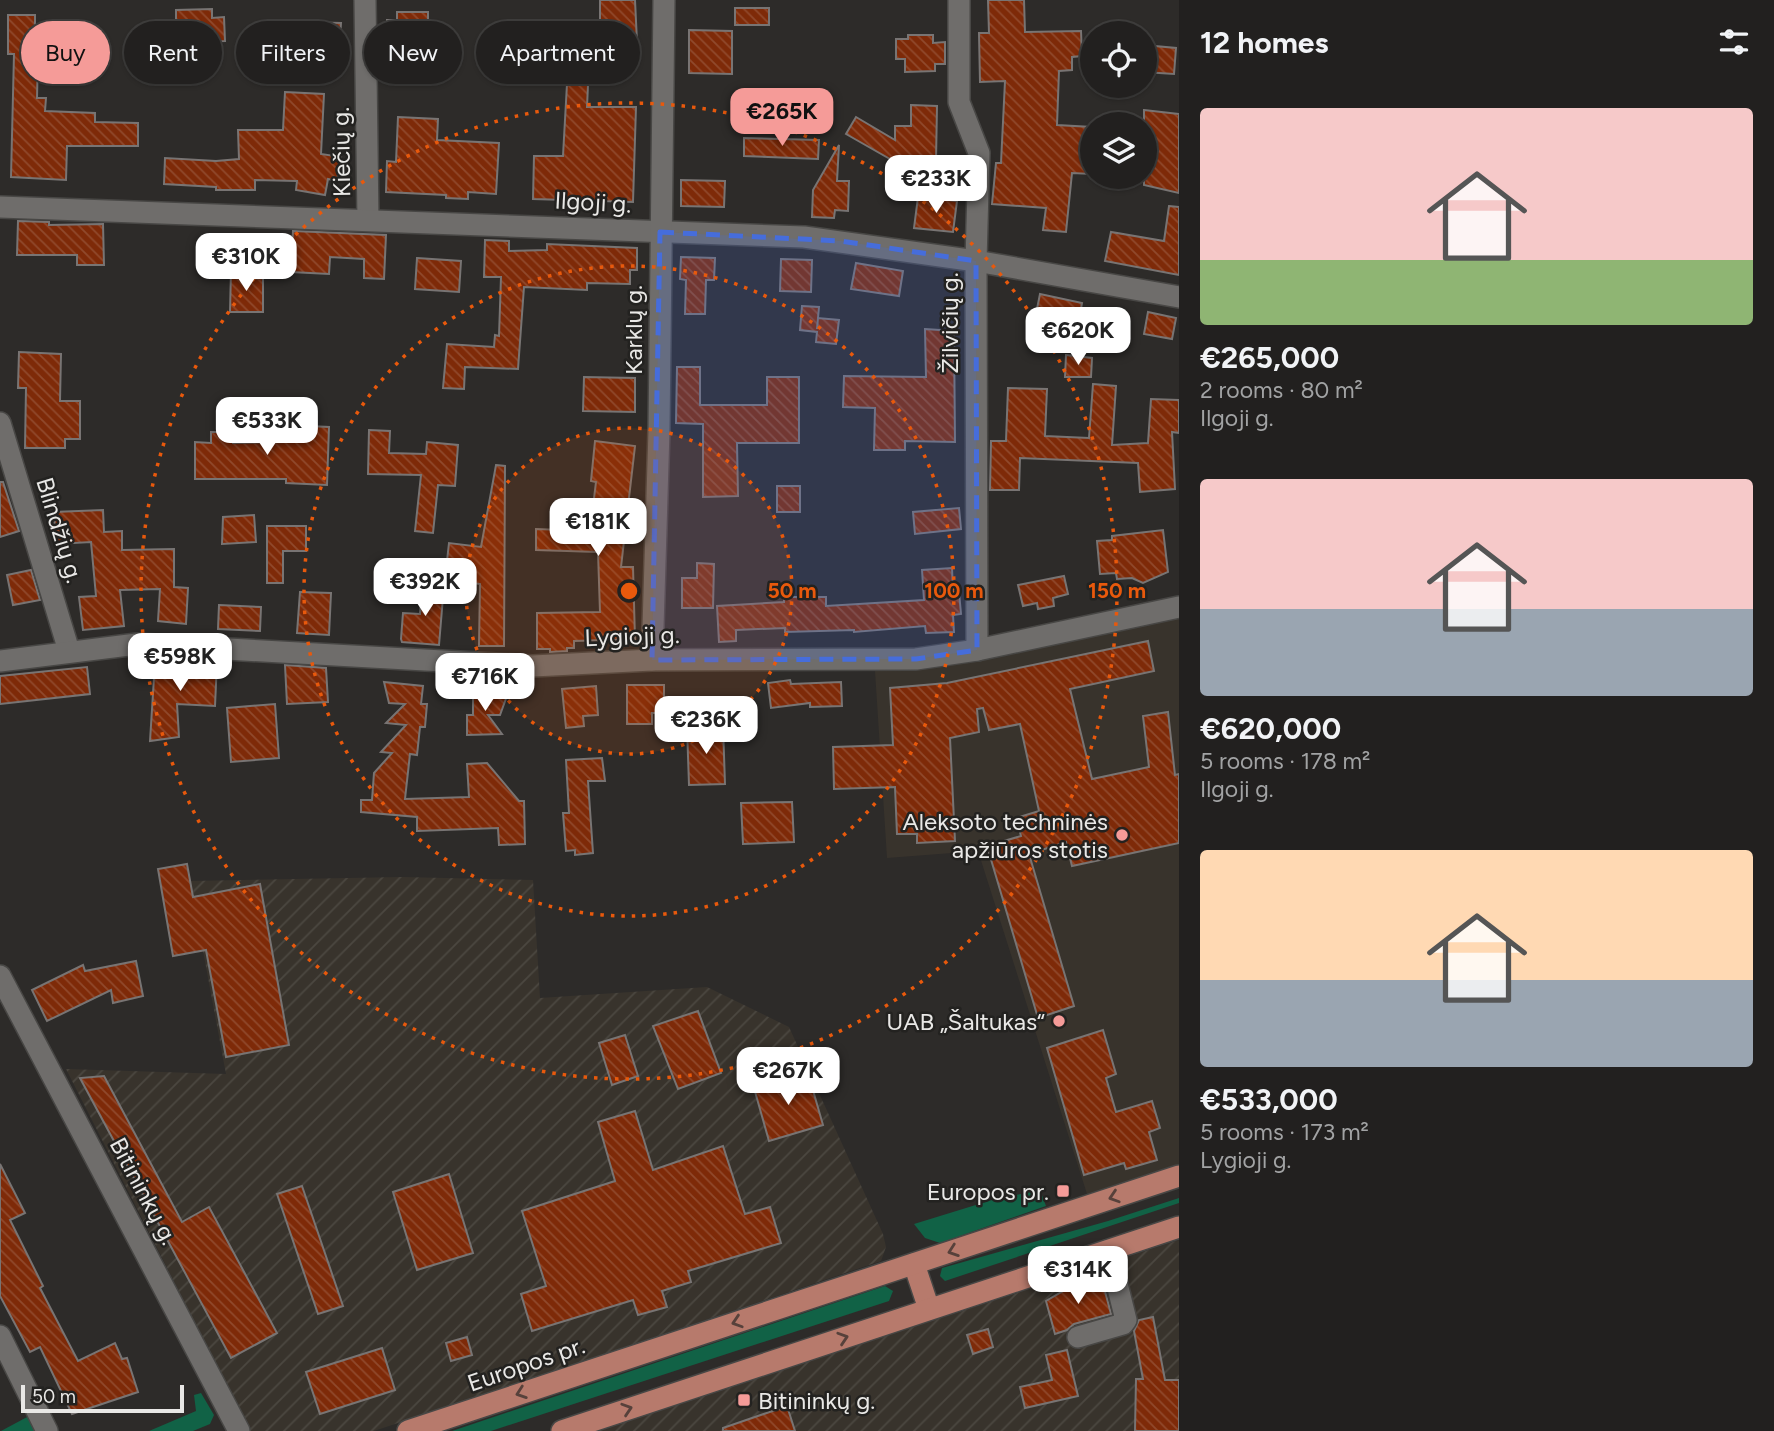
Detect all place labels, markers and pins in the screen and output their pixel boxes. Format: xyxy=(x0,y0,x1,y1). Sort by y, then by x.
pin: €265K xyxy=(733,88,831,148)
pin: €233K xyxy=(887,156,985,215)
pin: €310K xyxy=(197,233,295,293)
pin: €620K xyxy=(1029,308,1127,367)
pin: €533K xyxy=(218,398,316,457)
pin: €181K xyxy=(549,498,647,558)
pin: €392K xyxy=(376,558,474,618)
centre of rings xyxy=(617,579,641,603)
pin: €598K xyxy=(131,634,229,693)
pin: €716K xyxy=(436,654,534,713)
pin: €236K xyxy=(657,696,755,756)
place label: Aleksoto techninės apžiūros stotis xyxy=(903,807,1108,864)
marker: Aleksoto techninės apžiūros stotis xyxy=(1114,827,1130,843)
place label: UAB „Šaltukas“ xyxy=(886,1007,1045,1036)
marker: UAB „Šaltukas“ xyxy=(1051,1013,1067,1029)
pin: €267K xyxy=(739,1048,837,1107)
place label: Europos pr. xyxy=(927,1177,1049,1206)
marker: Europos pr. xyxy=(1055,1183,1071,1199)
pin: €314K xyxy=(1029,1246,1127,1306)
place label: Bitininkų g. xyxy=(758,1386,875,1415)
marker: Bitininkų g. xyxy=(736,1392,752,1408)

